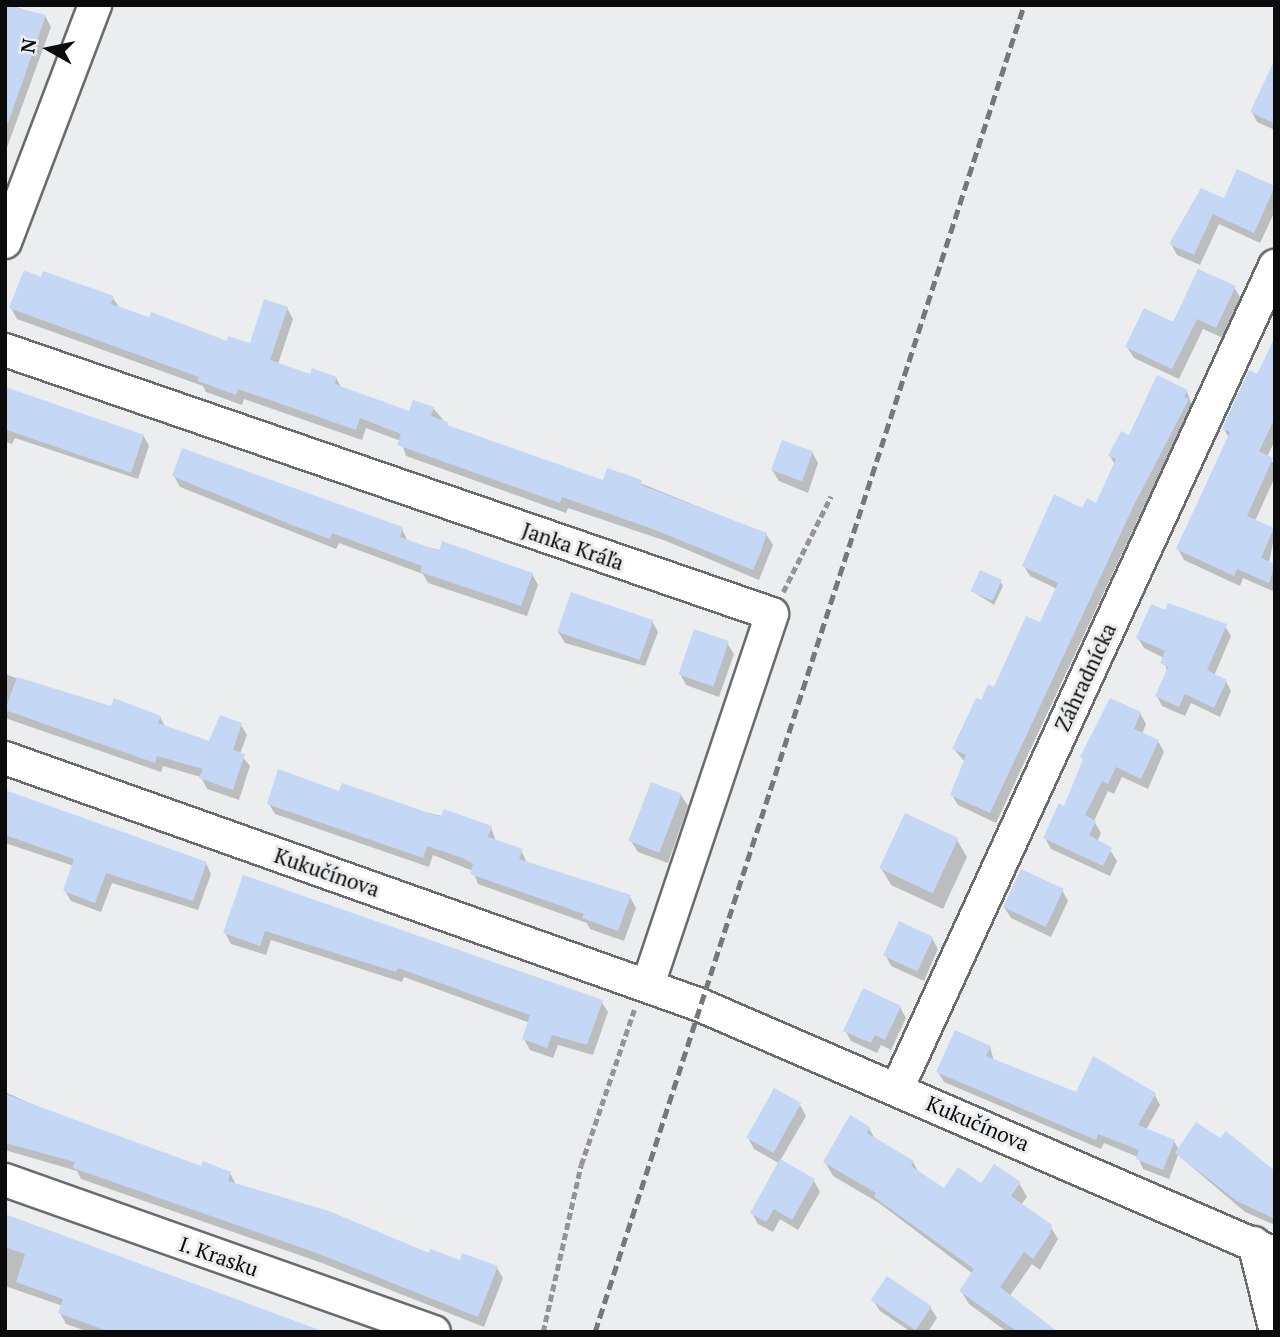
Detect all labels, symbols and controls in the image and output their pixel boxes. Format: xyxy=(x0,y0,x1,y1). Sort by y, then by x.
north arrow xyxy=(14,14,84,84)
text: N xyxy=(14,37,41,55)
street label: Janka Kráľa xyxy=(519,517,627,575)
street label: Záhradnícka xyxy=(1049,619,1121,735)
street label: Kukučínova xyxy=(271,842,383,902)
street label: Kukučínova xyxy=(923,1090,1033,1156)
street label: I. Krasku xyxy=(176,1231,262,1281)

